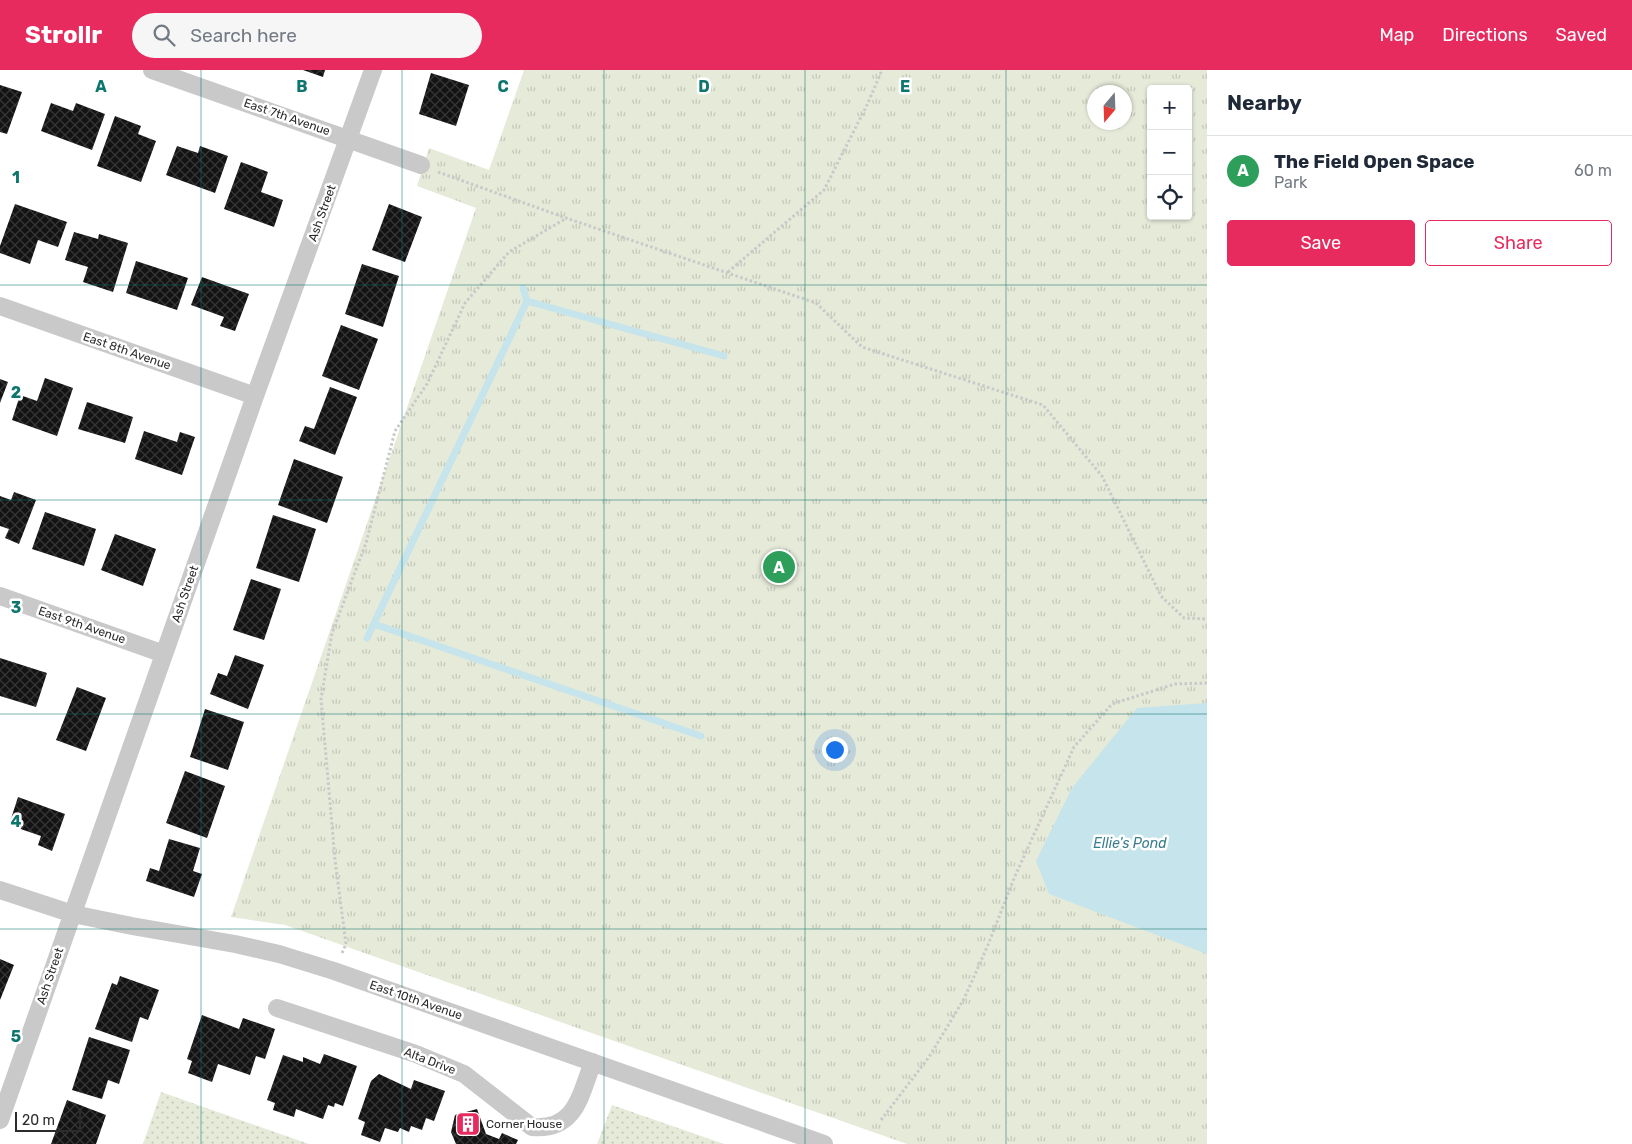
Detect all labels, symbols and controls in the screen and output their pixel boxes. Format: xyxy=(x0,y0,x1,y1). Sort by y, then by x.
search box xyxy=(132,13,482,58)
text: Strollr xyxy=(25,21,102,49)
icon: search xyxy=(150,21,178,49)
text: Search here xyxy=(190,24,297,47)
text: Map xyxy=(1379,24,1414,46)
text: Directions xyxy=(1442,24,1528,46)
text: Saved xyxy=(1556,24,1607,46)
text: A xyxy=(95,77,107,96)
text: B xyxy=(296,77,308,96)
text: C xyxy=(497,77,509,96)
text: D xyxy=(698,77,710,96)
text: E xyxy=(900,77,910,96)
north arrow xyxy=(1087,85,1132,130)
map controls xyxy=(1147,85,1192,220)
button: + xyxy=(1147,85,1192,130)
text: Nearby xyxy=(1227,90,1302,115)
street label: East 7th Avenue xyxy=(242,96,332,138)
button: − xyxy=(1147,130,1192,175)
text: The Field Open Space xyxy=(1274,150,1475,173)
text: A xyxy=(1237,161,1249,180)
text: 60 m xyxy=(1574,161,1612,180)
text: 1 xyxy=(12,168,20,187)
text: Park xyxy=(1274,173,1307,192)
button: locate xyxy=(1147,175,1192,220)
street label: Ash Street xyxy=(305,183,339,243)
button: Save xyxy=(1227,220,1415,266)
button: Share xyxy=(1425,220,1612,266)
street label: East 8th Avenue xyxy=(81,329,173,373)
text: 2 xyxy=(11,383,21,402)
pin: A xyxy=(763,548,795,586)
street label: Ash Street xyxy=(169,563,201,624)
text: 3 xyxy=(11,598,21,617)
street label: East 9th Avenue xyxy=(37,603,128,647)
your location xyxy=(822,737,848,763)
text: 4 xyxy=(11,812,22,831)
water label: Ellie's Pond xyxy=(1093,835,1167,852)
street label: Ash Street xyxy=(34,945,66,1006)
street label: East 10th Avenue xyxy=(368,978,464,1023)
text: 5 xyxy=(11,1027,21,1046)
street label: Alta Drive xyxy=(402,1045,458,1077)
scale bar xyxy=(15,1109,81,1132)
building icon: Corner House xyxy=(455,1111,481,1137)
text: 20 m xyxy=(22,1112,55,1129)
place label: Corner House xyxy=(486,1117,562,1131)

